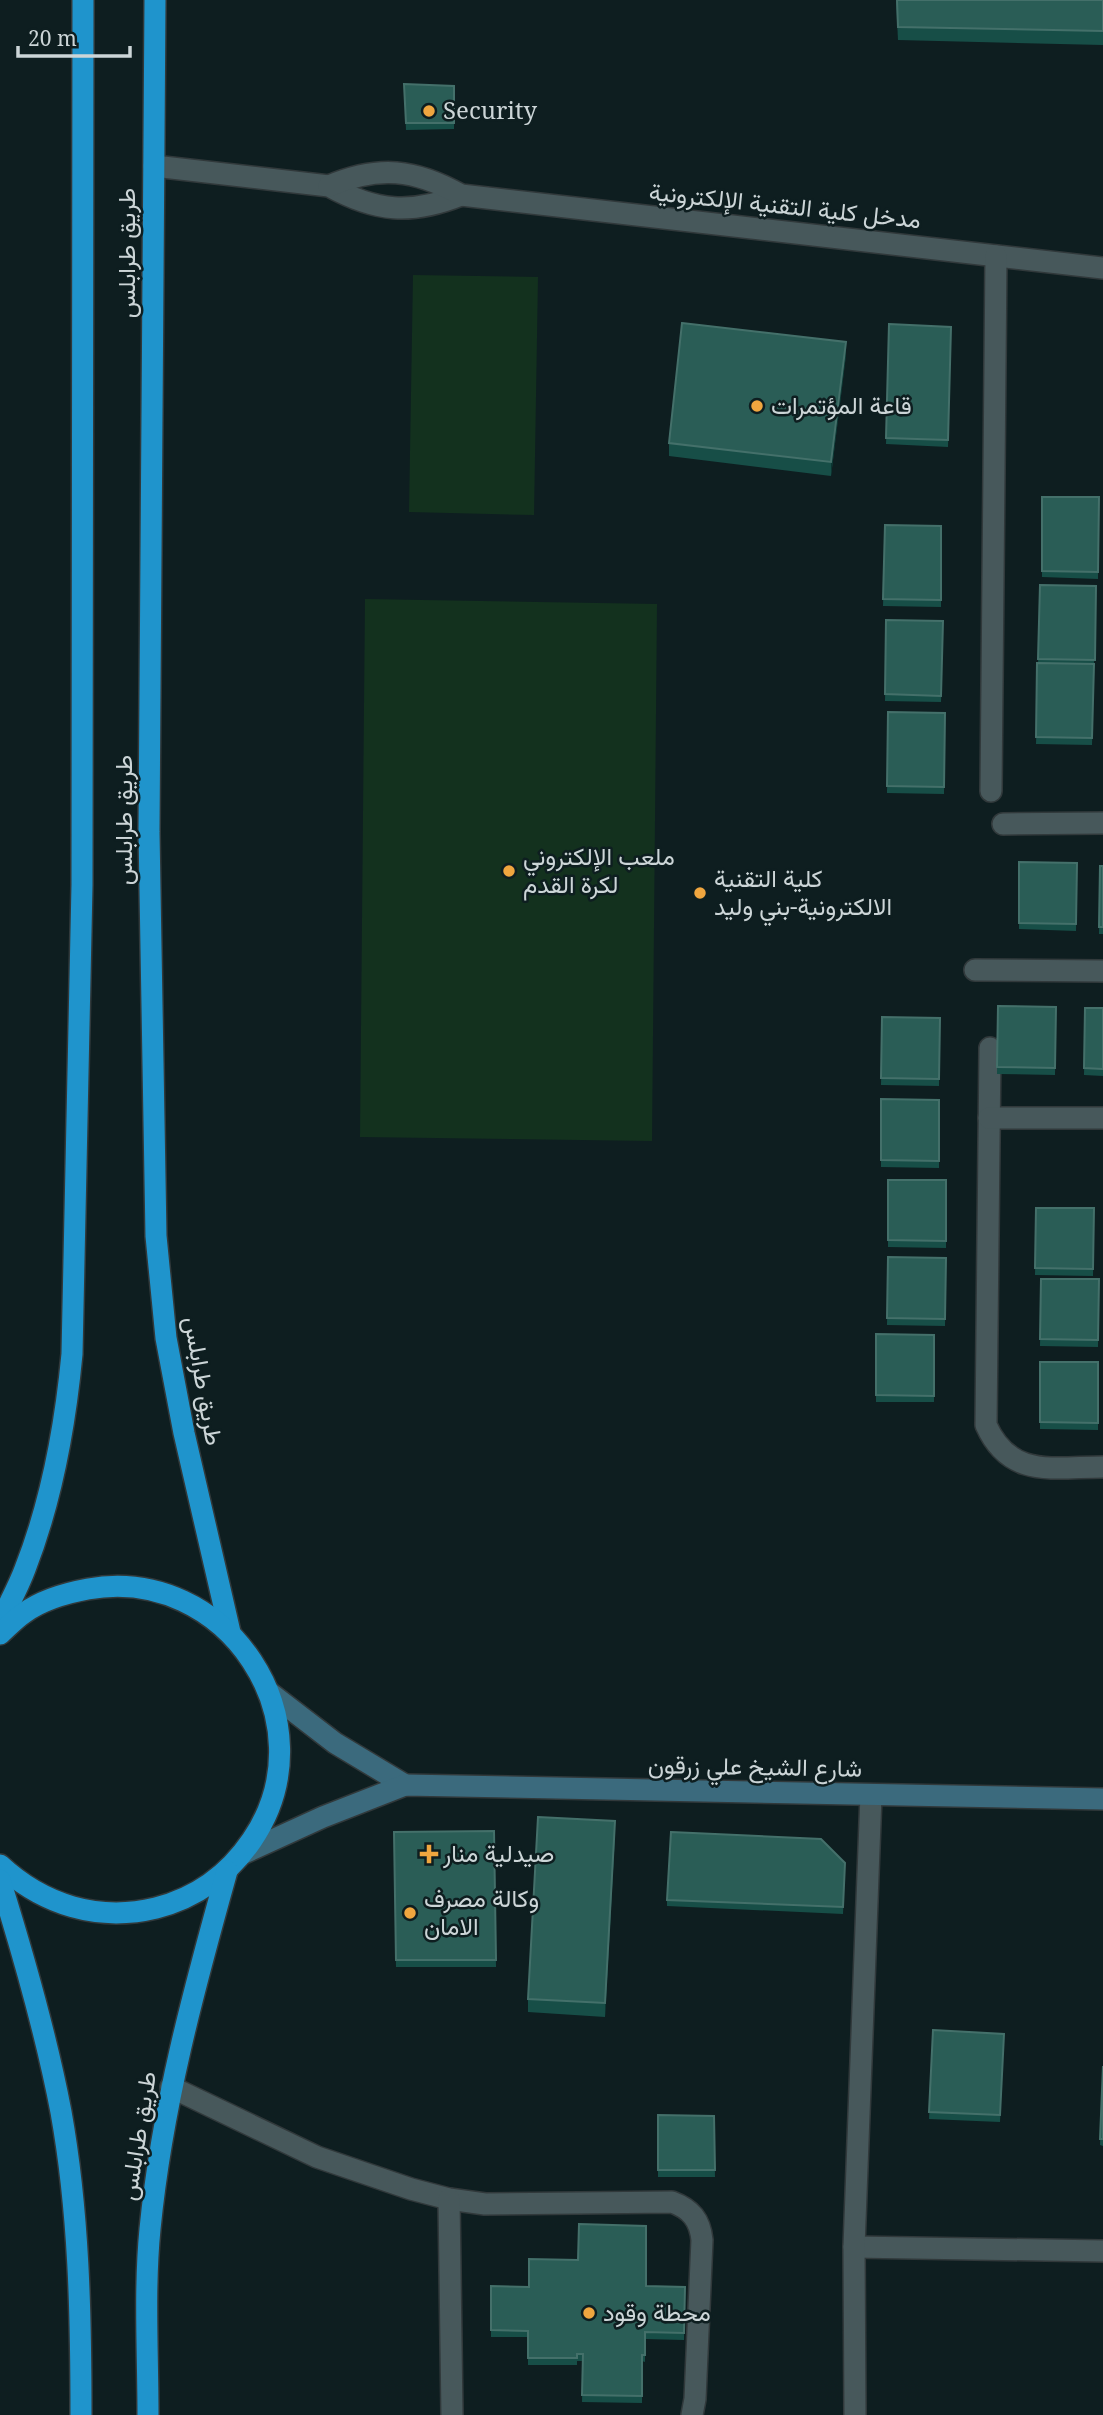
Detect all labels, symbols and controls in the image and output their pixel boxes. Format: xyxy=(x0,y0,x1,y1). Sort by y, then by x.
scale bar xyxy=(18,14,130,58)
text: 20 m xyxy=(28,24,77,52)
place label: Security xyxy=(443,93,537,126)
marker: Security xyxy=(421,103,437,119)
street label: مدخل كلية التقنية الإلكترونية xyxy=(648,174,923,235)
street label: طريق طرابلس xyxy=(109,188,142,318)
place label: قاعة المؤتمرات xyxy=(771,388,912,421)
marker: قاعة المؤتمرات xyxy=(749,398,765,414)
street label: طريق طرابلس xyxy=(106,755,139,885)
place label: ملعب الإلكتروني لكرة القدم xyxy=(523,839,675,901)
place label: كلية التقنية الالكترونية-بني وليد xyxy=(714,861,892,926)
marker: ملعب الإلكتروني لكرة القدم xyxy=(501,863,517,879)
marker: كلية التقنية الالكترونية-بني وليد xyxy=(692,885,708,901)
street label: طريق طرابلس xyxy=(177,1314,232,1448)
street label: شارع الشيخ علي زرقون xyxy=(648,1747,862,1788)
place label: صيدلية منار xyxy=(442,1836,554,1869)
marker: صيدلية منار xyxy=(421,1846,437,1862)
place label: وكالة مصرف الامان xyxy=(424,1881,539,1942)
marker: وكالة مصرف الامان xyxy=(402,1905,418,1921)
street label: طريق طرابلس xyxy=(110,2069,163,2203)
place label: محطة وقود xyxy=(603,2295,711,2328)
marker: محطة وقود xyxy=(581,2305,597,2321)

